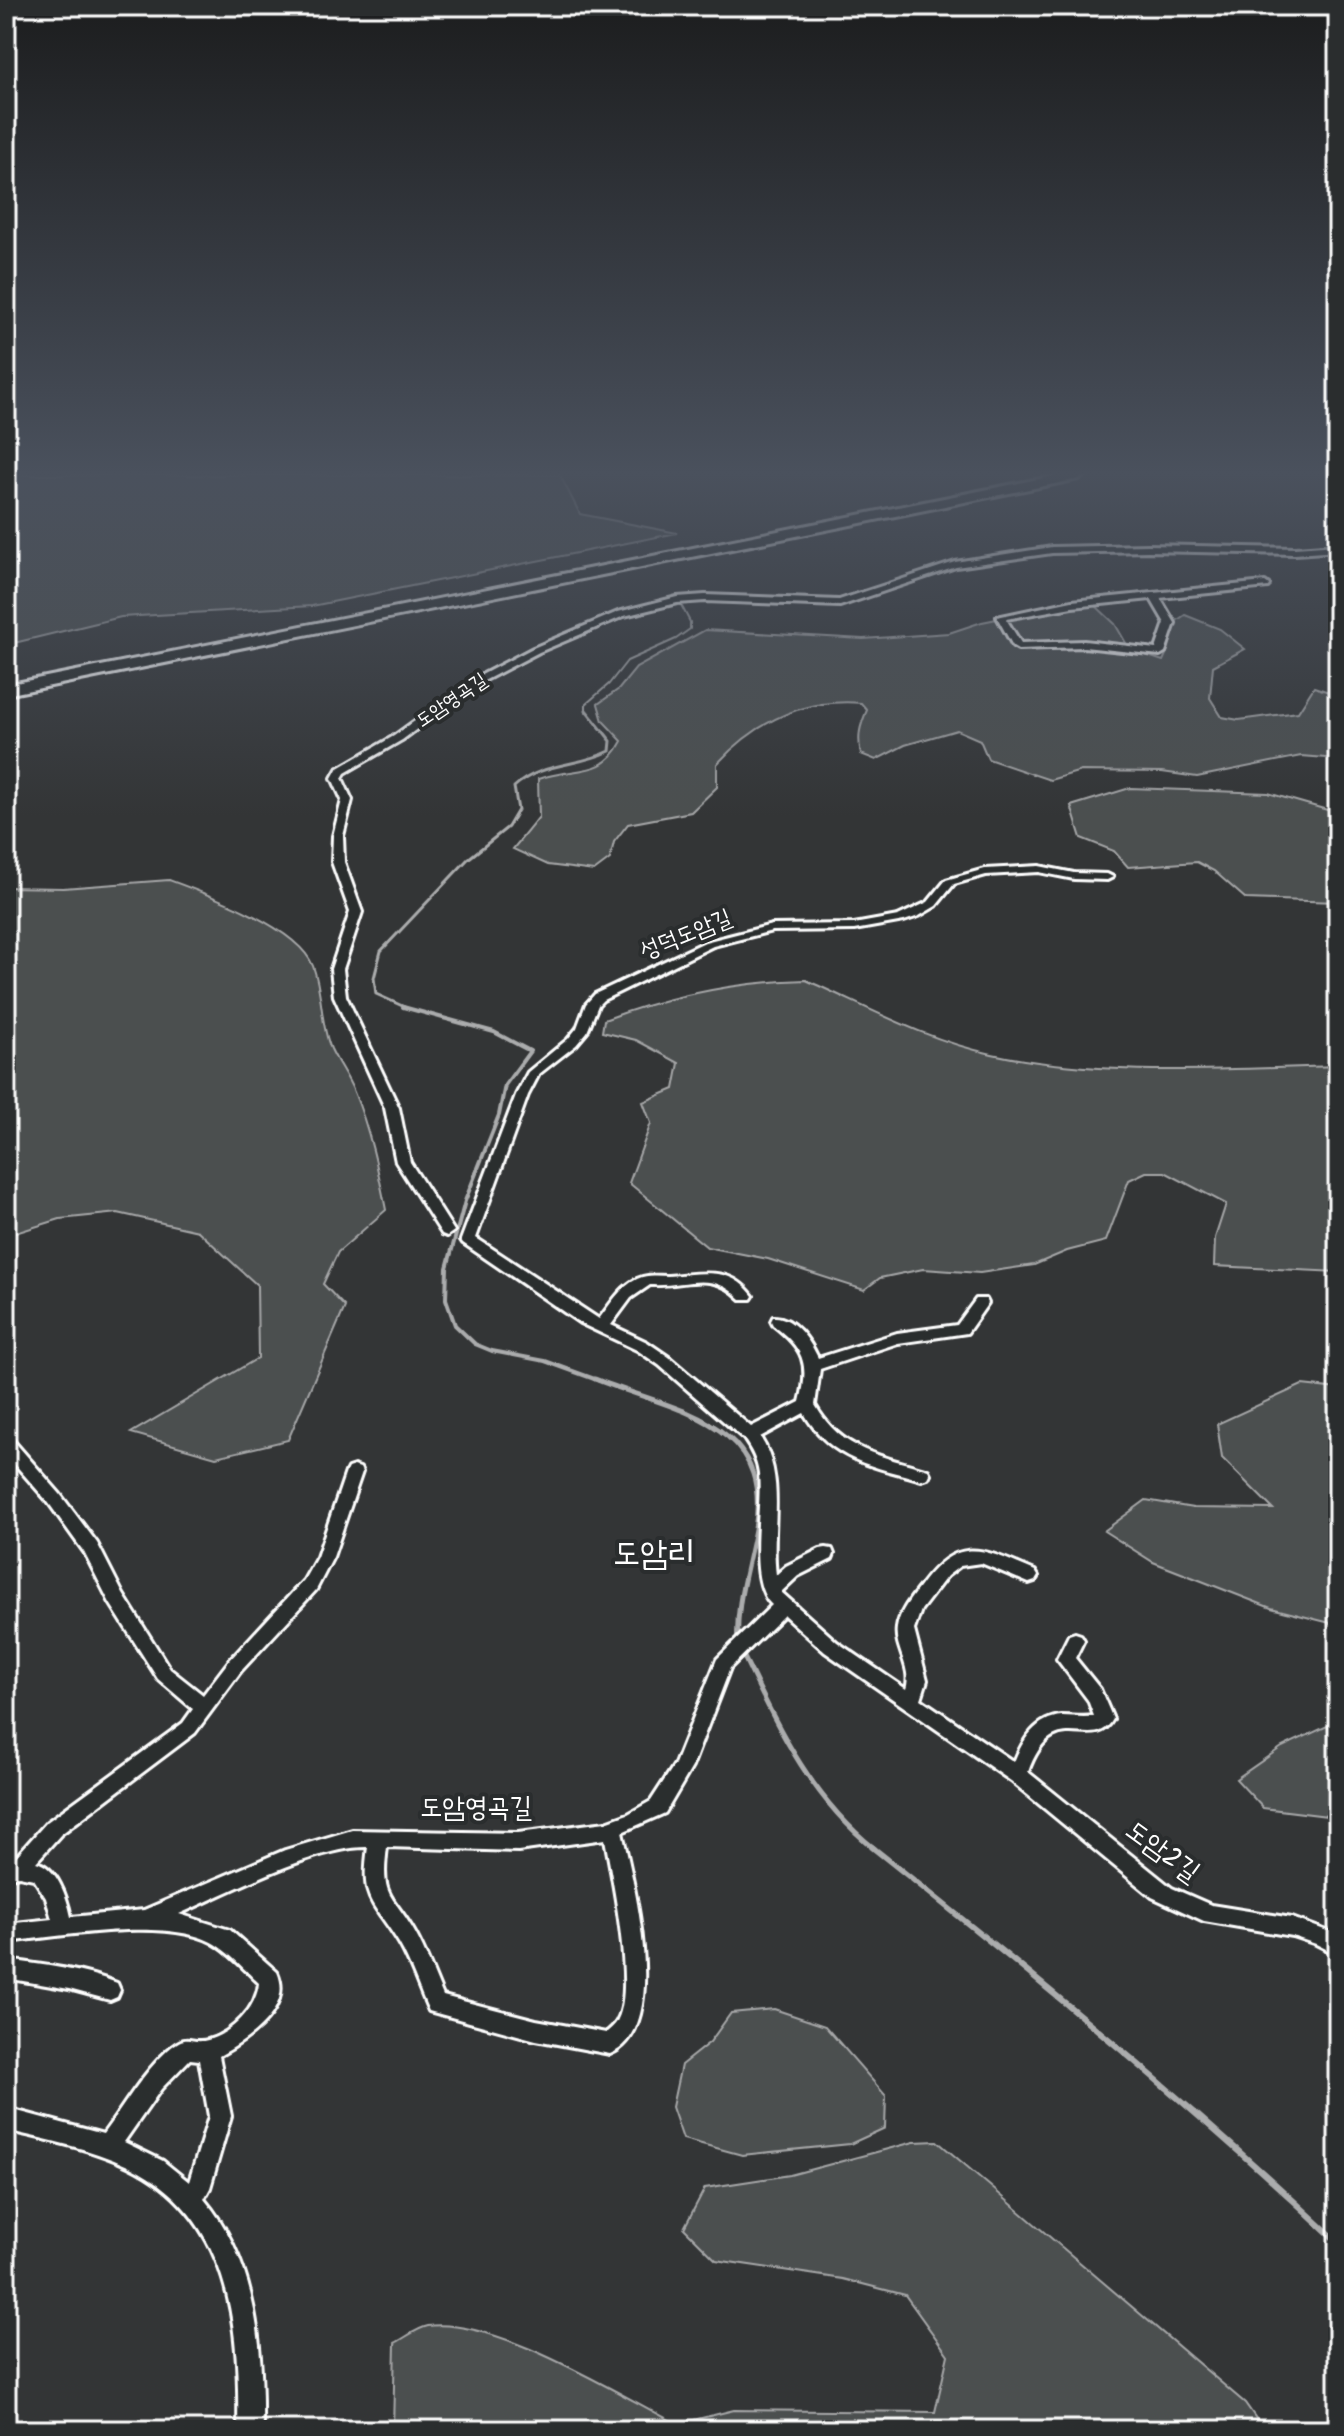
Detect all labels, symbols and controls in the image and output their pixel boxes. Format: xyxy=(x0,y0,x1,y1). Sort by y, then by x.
street label: 도암영곡길 xyxy=(410,665,494,737)
street label: 성덕도암길 xyxy=(634,899,738,971)
district label: 도암리 xyxy=(613,1528,695,1582)
street label: 도암영곡길 xyxy=(420,1786,532,1831)
street label: 도암2길 xyxy=(1115,1809,1209,1895)

